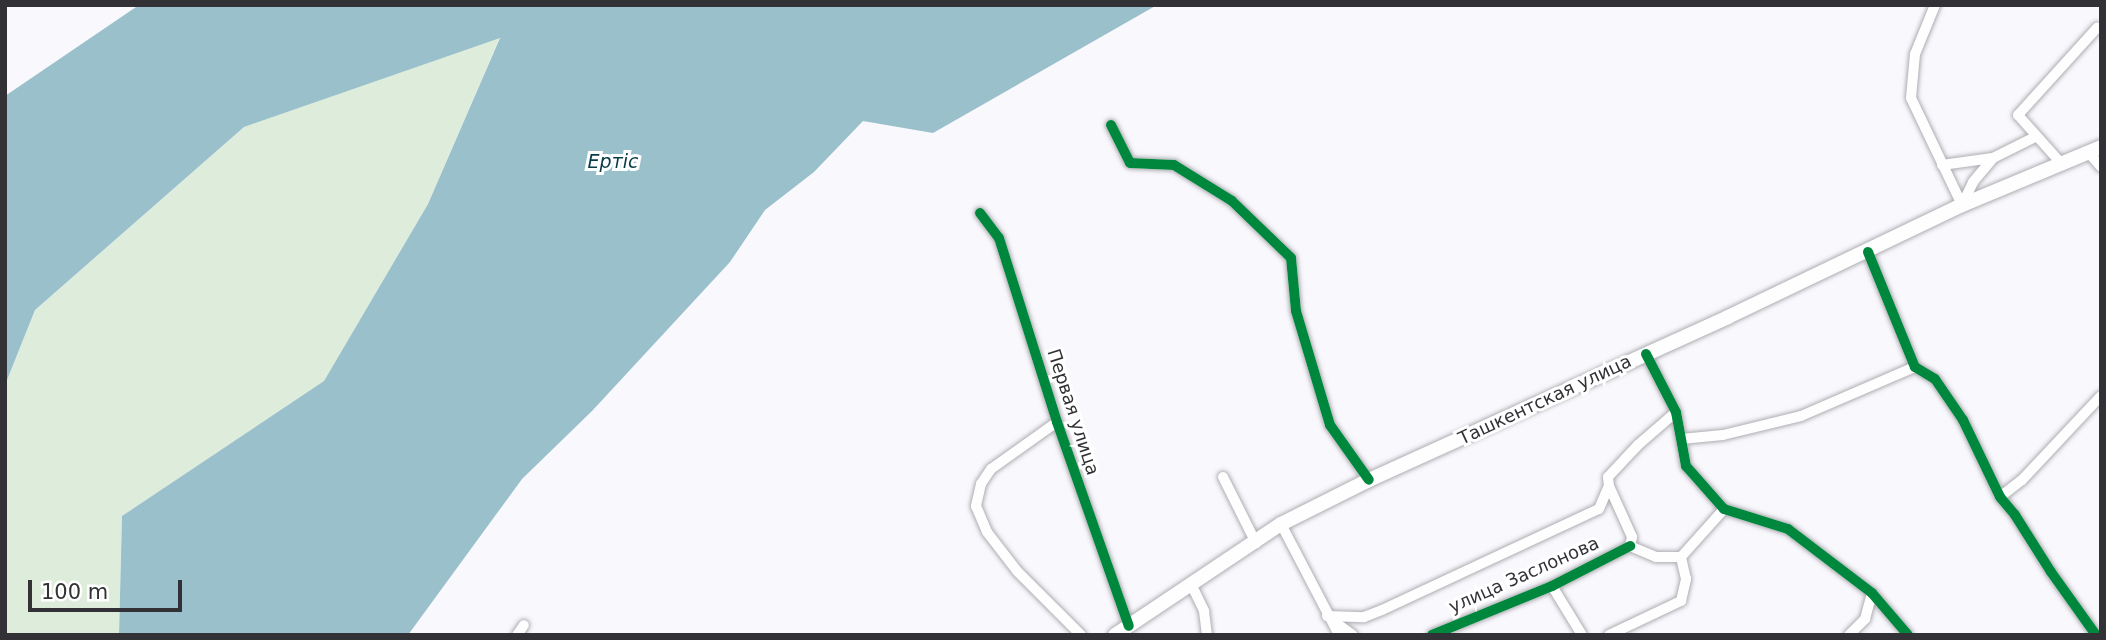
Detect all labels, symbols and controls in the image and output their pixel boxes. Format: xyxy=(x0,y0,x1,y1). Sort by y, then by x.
water label: Ертіс xyxy=(588,151,638,173)
street label: Первая улица xyxy=(1042,346,1104,478)
street label: Ташкентская улица xyxy=(1455,350,1635,450)
street label: улица Заслонова xyxy=(1445,532,1603,618)
scale bar xyxy=(32,566,186,610)
text: 100 m xyxy=(41,580,108,604)

